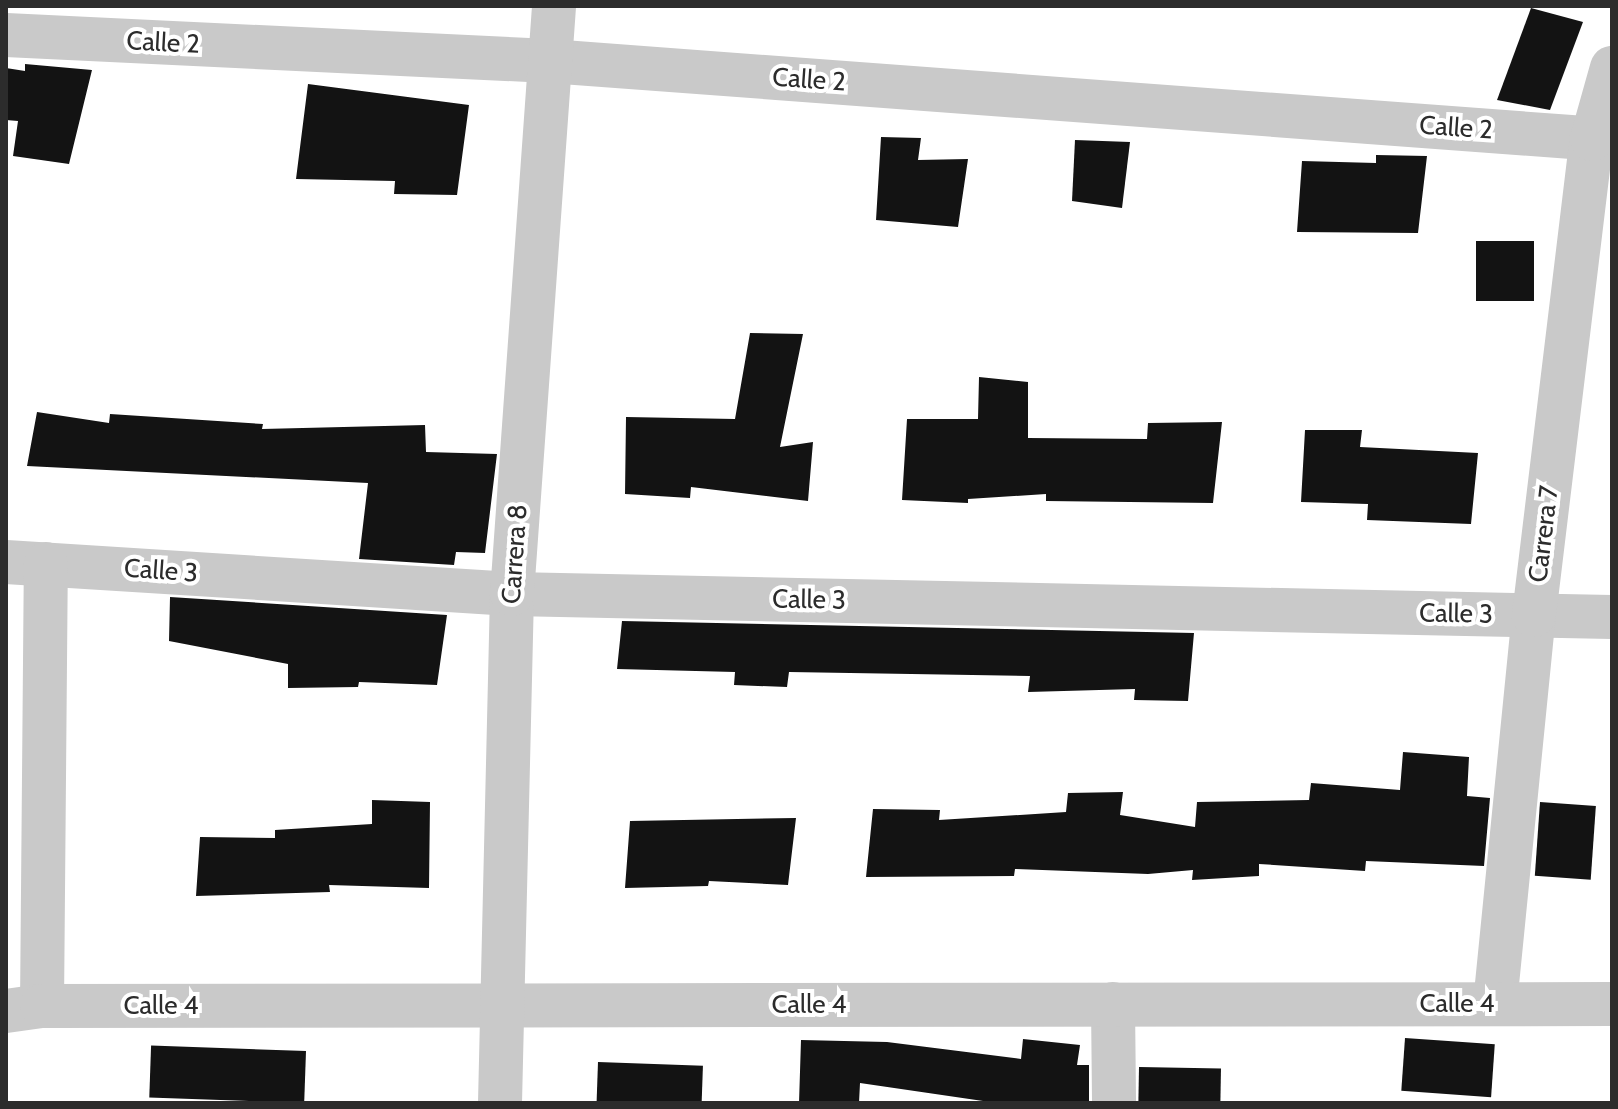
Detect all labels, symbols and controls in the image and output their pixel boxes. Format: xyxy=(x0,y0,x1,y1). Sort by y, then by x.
street label: Calle 2 xyxy=(126,26,200,60)
street label: Calle 2 xyxy=(771,62,847,98)
street label: Calle 2 xyxy=(1418,110,1494,146)
street label: Carrera 7 xyxy=(1523,484,1565,584)
street label: Carrera 8 xyxy=(496,503,534,605)
street label: Calle 3 xyxy=(123,553,199,589)
street label: Calle 3 xyxy=(772,584,846,616)
street label: Calle 3 xyxy=(1419,598,1493,630)
street label: Calle 4 xyxy=(1420,988,1494,1020)
street label: Calle 4 xyxy=(772,989,846,1021)
street label: Calle 4 xyxy=(124,990,198,1022)

